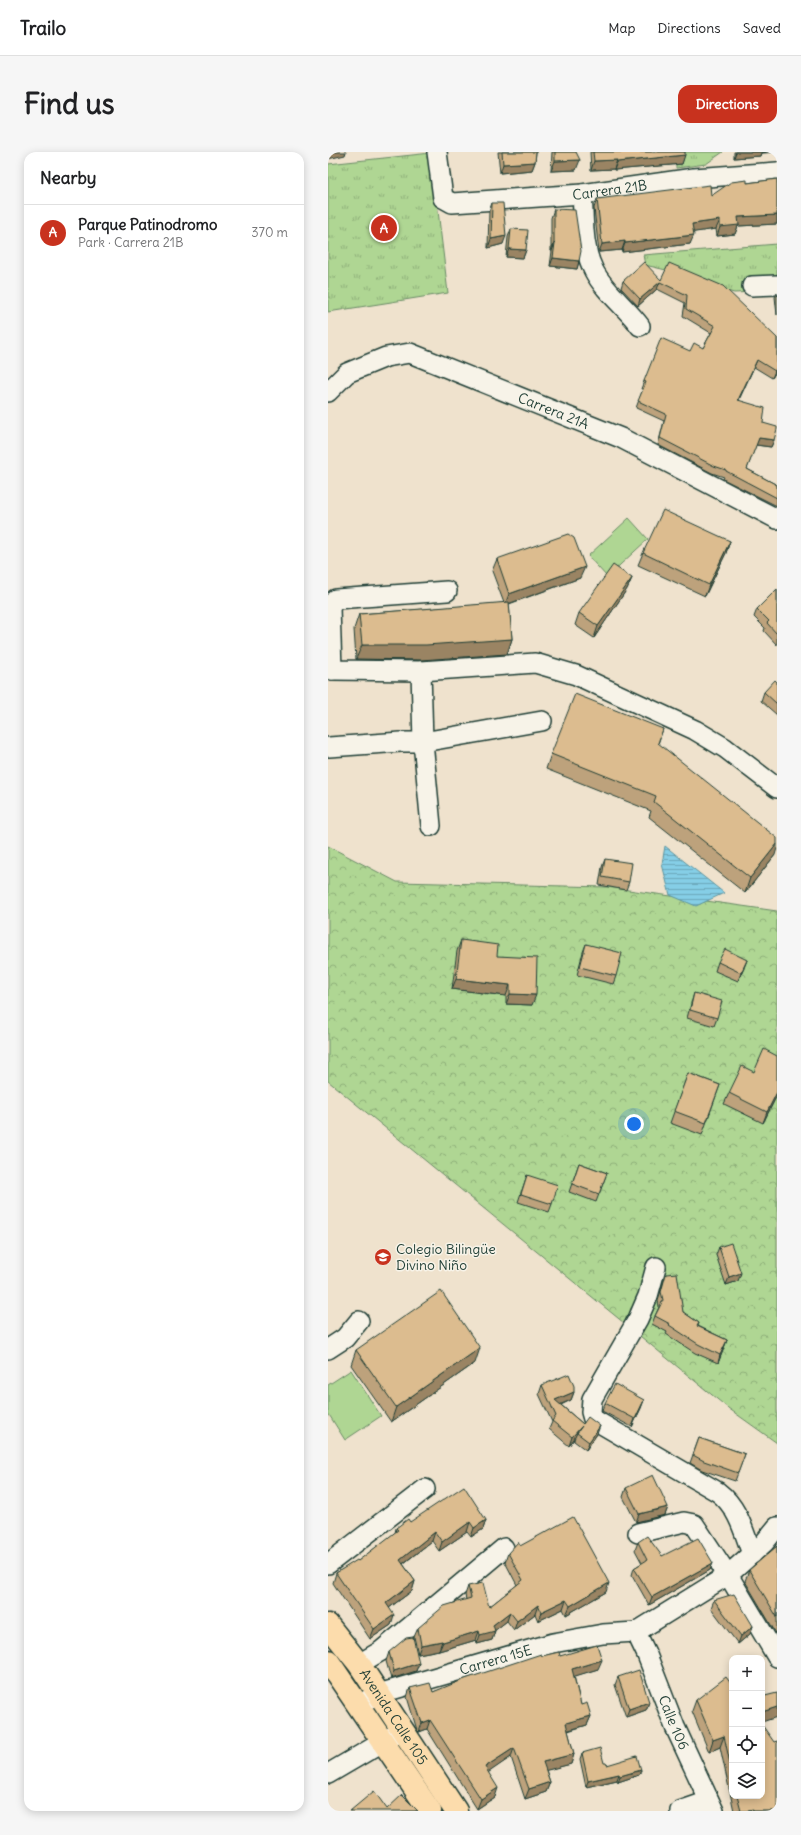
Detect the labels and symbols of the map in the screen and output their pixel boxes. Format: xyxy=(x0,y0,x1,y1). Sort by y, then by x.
street label: Carrera 21B xyxy=(572,176,648,204)
pin: A xyxy=(371,213,397,243)
street label: Carrera 21A xyxy=(515,388,592,433)
your location xyxy=(624,1114,644,1134)
place label: Colegio Bilingüe Divino Niño xyxy=(396,1240,496,1274)
school or university icon: Colegio Bilingüe Divino Niño xyxy=(373,1247,393,1267)
street label: Carrera 15E xyxy=(457,1641,534,1679)
street label: Avenida Calle 105 xyxy=(356,1665,432,1768)
street label: Calle 106 xyxy=(655,1693,693,1752)

